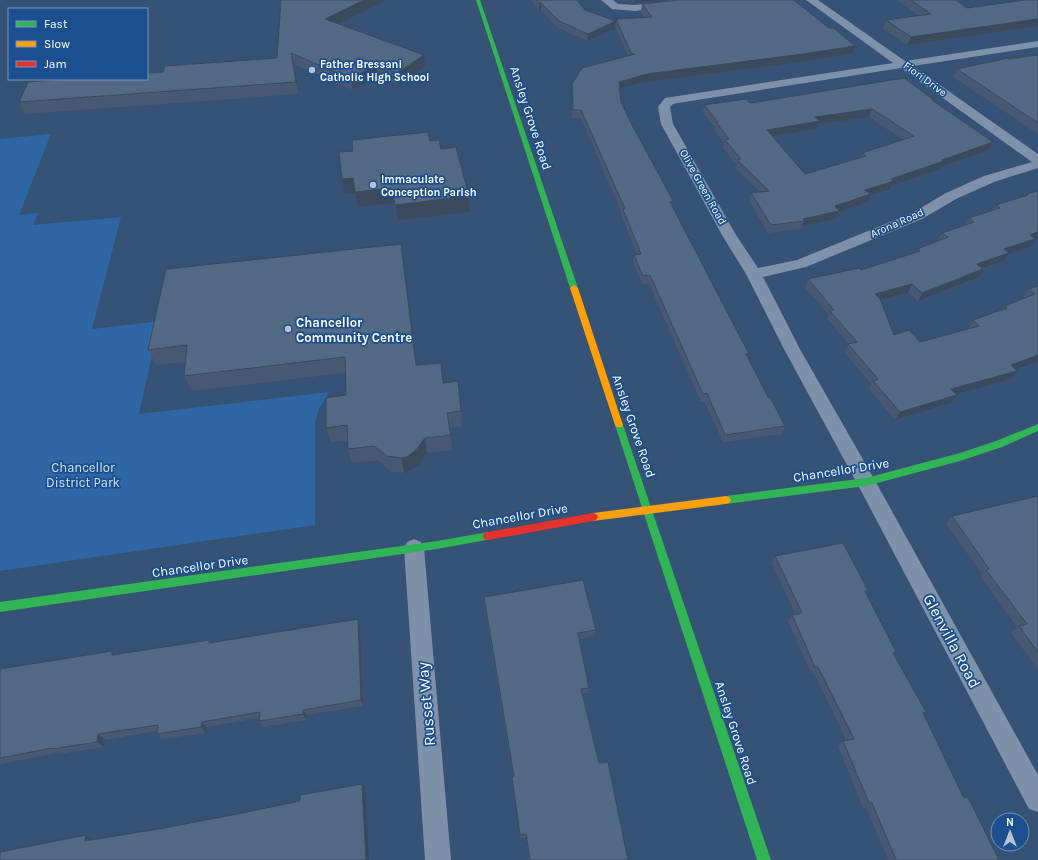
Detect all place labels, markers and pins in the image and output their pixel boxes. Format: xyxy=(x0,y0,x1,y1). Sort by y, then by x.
place label: Father Bressani Catholic High School xyxy=(320,58,429,84)
marker: Father Bressani Catholic High School xyxy=(307,65,317,75)
place label: Immaculate Conception Parish xyxy=(381,173,477,199)
marker: Immaculate Conception Parish xyxy=(368,180,378,190)
place label: Chancellor Community Centre xyxy=(296,315,412,345)
marker: Chancellor Community Centre xyxy=(283,324,293,334)

